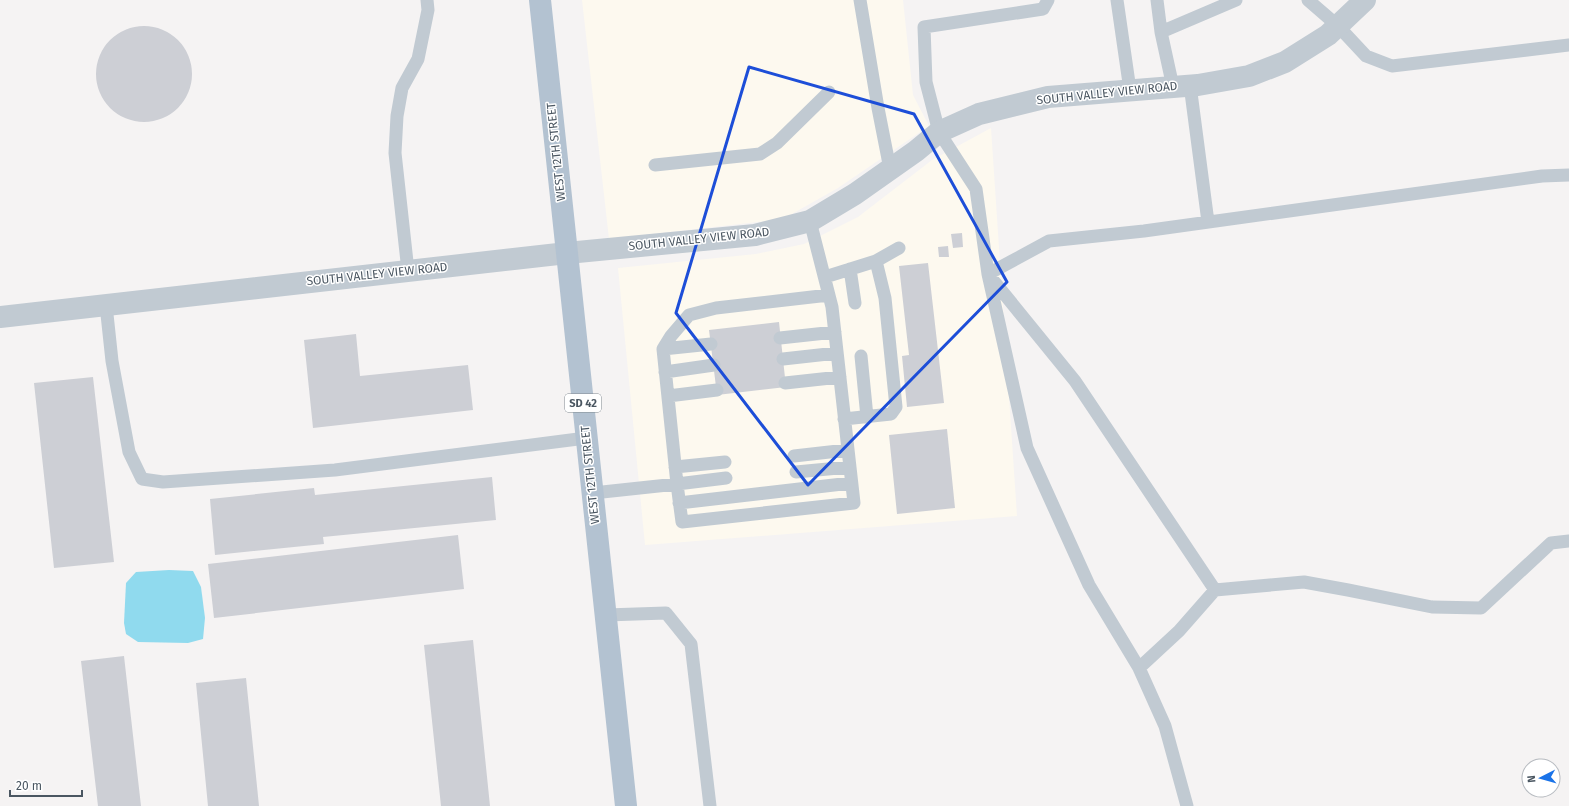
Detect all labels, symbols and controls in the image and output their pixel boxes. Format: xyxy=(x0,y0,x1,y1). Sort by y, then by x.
street label: SOUTH VALLEY VIEW ROAD xyxy=(1036,79,1178,107)
street label: WEST 12TH STREET xyxy=(544,101,568,202)
street label: SOUTH VALLEY VIEW ROAD xyxy=(628,225,770,253)
street label: SOUTH VALLEY VIEW ROAD xyxy=(306,260,448,288)
road number: SD 42 xyxy=(565,394,601,412)
street label: WEST 12TH STREET xyxy=(578,424,602,525)
north arrow xyxy=(1521,758,1561,798)
scale bar xyxy=(10,772,82,798)
text: N xyxy=(1525,775,1538,783)
text: 20 m xyxy=(16,779,42,793)

